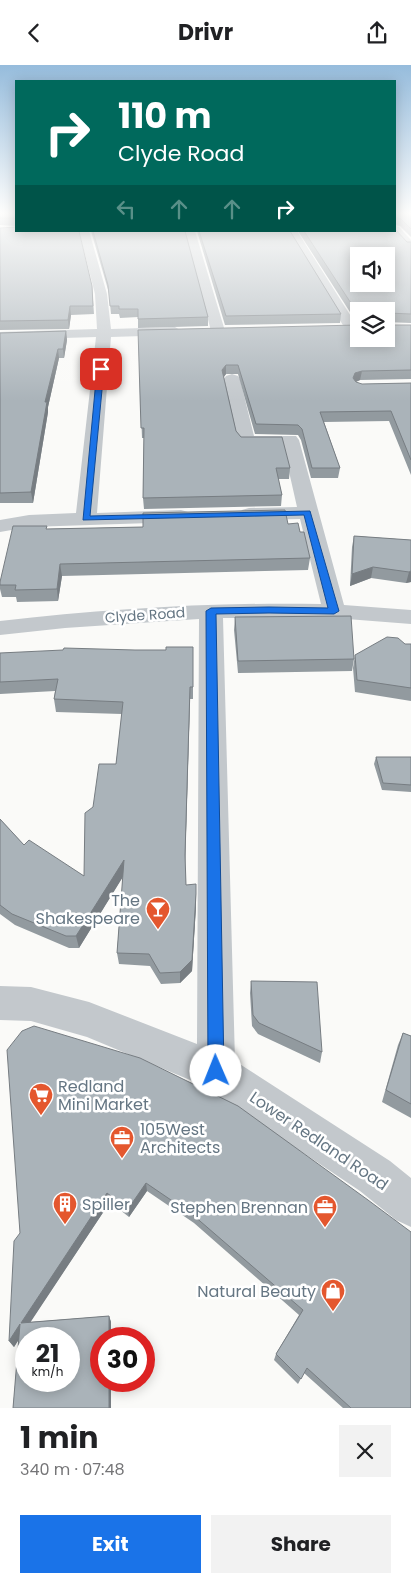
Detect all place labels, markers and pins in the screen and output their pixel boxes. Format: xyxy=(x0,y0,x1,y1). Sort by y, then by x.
pin xyxy=(80,348,122,390)
place label: The Shakespeare xyxy=(36,889,140,930)
bar icon: The Shakespeare xyxy=(145,896,171,930)
place label: Redland Mini Market xyxy=(58,1075,149,1116)
supermarket icon: Redland Mini Market xyxy=(28,1082,54,1116)
place label: 105West Architects xyxy=(140,1118,220,1159)
office icon: 105West Architects xyxy=(109,1125,135,1159)
building icon: Spiller xyxy=(52,1191,78,1225)
place label: Spiller xyxy=(82,1193,130,1216)
office icon: Stephen Brennan xyxy=(312,1194,338,1228)
place label: Stephen Brennan xyxy=(170,1196,308,1219)
shop icon: Natural Beauty xyxy=(320,1278,346,1312)
place label: Natural Beauty xyxy=(197,1280,316,1303)

